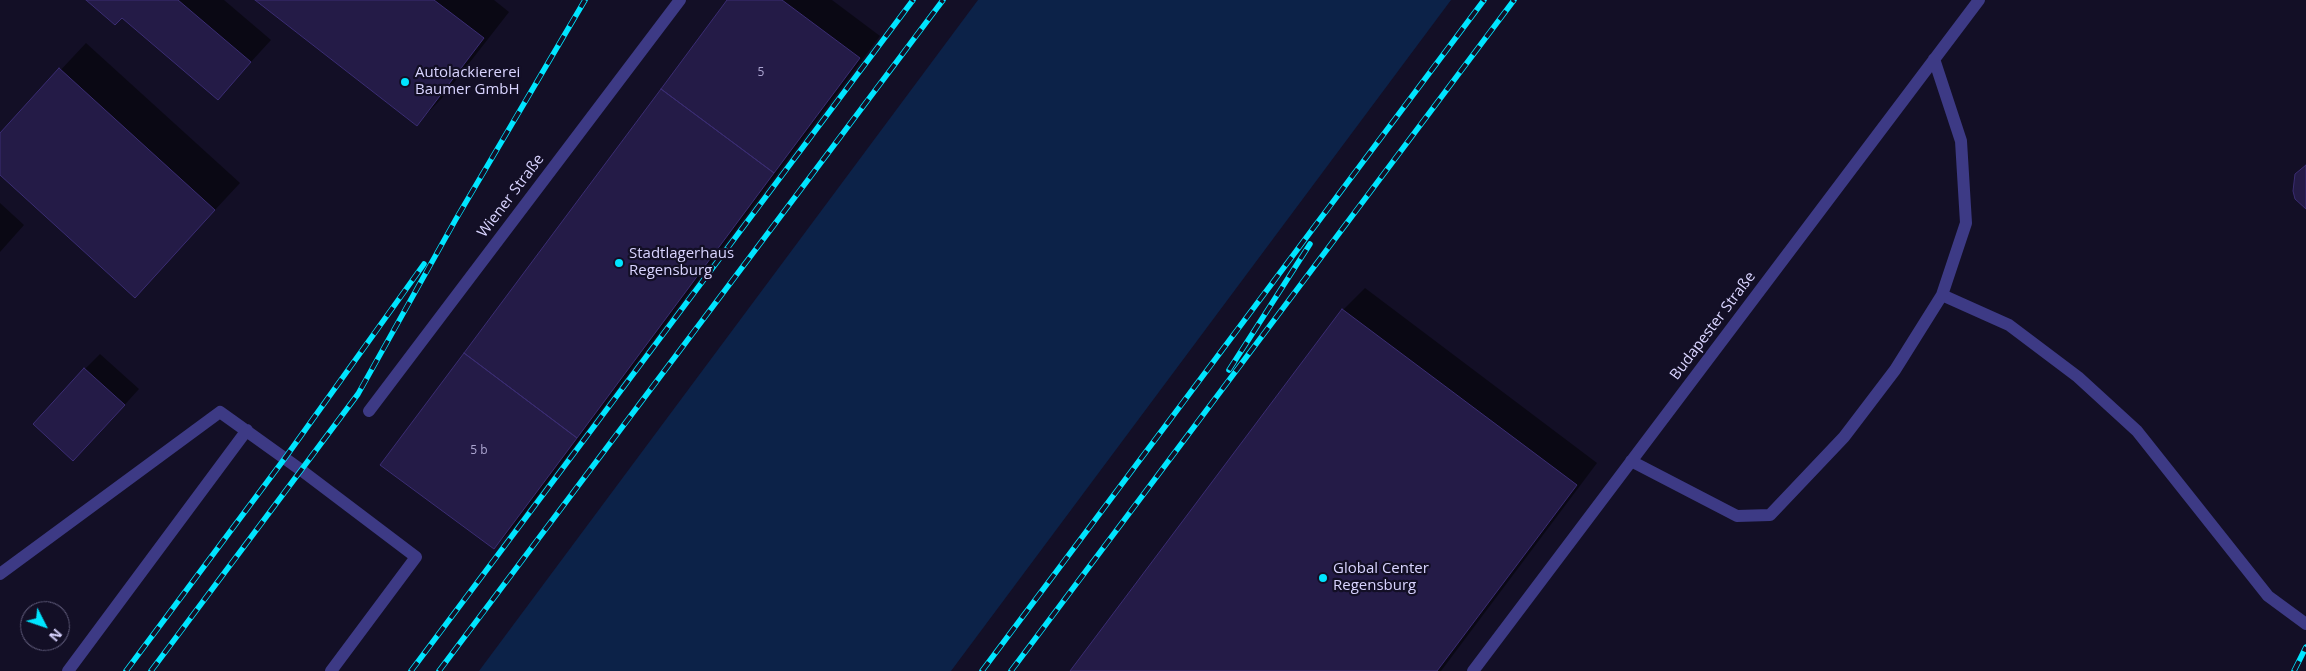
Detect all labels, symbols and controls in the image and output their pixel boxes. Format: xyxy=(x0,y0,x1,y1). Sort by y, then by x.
place label: Autolackiererei Baumer GmbH xyxy=(415,64,520,99)
house number: 5 xyxy=(758,66,764,80)
marker: Autolackiererei Baumer GmbH xyxy=(399,76,411,88)
street label: Wiener Straße xyxy=(474,151,548,241)
place label: Stadtlagerhaus Regensburg xyxy=(629,245,734,280)
marker: Stadtlagerhaus Regensburg xyxy=(613,257,625,269)
street label: Budapester Straße xyxy=(1666,268,1760,384)
house number: 5 b xyxy=(470,444,488,458)
place label: Global Center Regensburg xyxy=(1333,560,1429,595)
marker: Global Center Regensburg xyxy=(1317,572,1329,584)
north arrow xyxy=(20,601,70,651)
text: N xyxy=(45,625,67,646)

